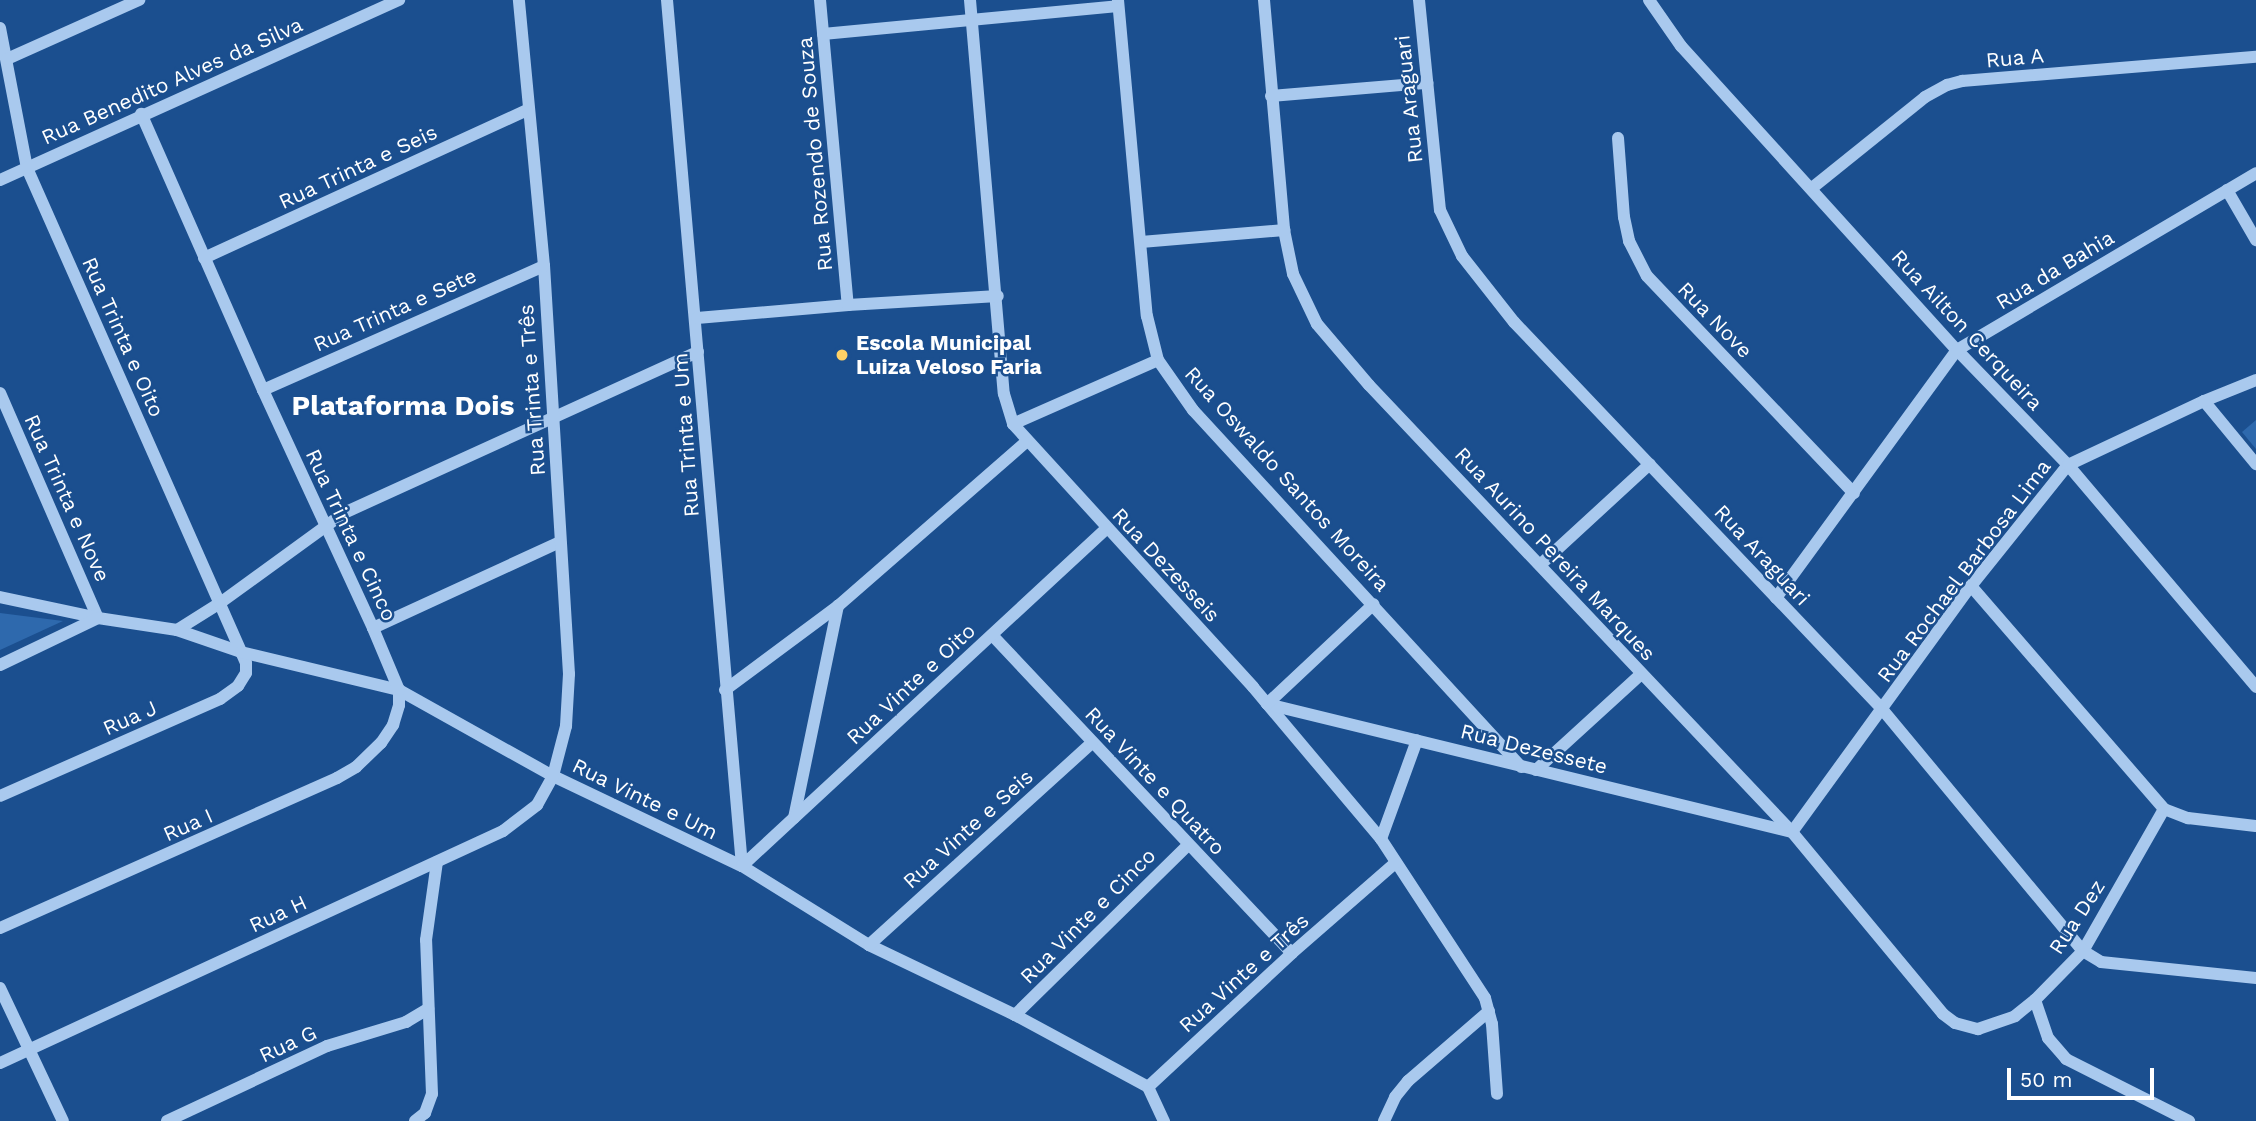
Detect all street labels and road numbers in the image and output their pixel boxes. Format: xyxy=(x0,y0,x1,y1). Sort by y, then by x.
street label: Rua Benedito Alves da Silva xyxy=(37,12,307,150)
street label: Rua Araguari xyxy=(1390,33,1428,165)
street label: Rua Rozendo de Souza xyxy=(792,36,838,272)
street label: Rua A xyxy=(1984,43,2046,73)
street label: Rua Trinta e Seis xyxy=(274,119,442,215)
street label: Rua da Bahia xyxy=(1991,225,2119,315)
street label: Rua Ailton Cerqueira xyxy=(1886,244,2048,416)
street label: Rua Trinta e Oito xyxy=(76,253,170,421)
street label: Rua Trinta e Sete xyxy=(309,262,481,358)
street label: Rua Nove xyxy=(1672,276,1758,364)
street label: Rua Trinta e Três xyxy=(513,302,551,478)
street label: Rua Trinta e Um xyxy=(668,351,704,519)
street label: Rua Oswaldo Santos Moreira xyxy=(1179,361,1395,597)
street label: Rua Trinta e Nove xyxy=(18,410,116,586)
street label: Rua Aurino Pereira Marques xyxy=(1449,441,1661,667)
street label: Rua Trinta e Cinco xyxy=(300,444,402,626)
street label: Rua Rochael Barbosa Lima xyxy=(1871,454,2057,688)
street label: Rua Araguari xyxy=(1708,499,1816,611)
street label: Rua Dezesseis xyxy=(1107,503,1225,627)
street label: Rua Vinte e Oito xyxy=(841,618,981,750)
street label: Rua J xyxy=(99,695,161,741)
street label: Rua Vinte e Quatro xyxy=(1079,701,1231,861)
street label: Rua Dezessete xyxy=(1458,719,1610,779)
street label: Rua Vinte e Um xyxy=(568,753,722,845)
street label: Rua Vinte e Seis xyxy=(897,764,1039,894)
street label: Rua I xyxy=(159,803,217,847)
street label: Rua Vinte e Cinco xyxy=(1015,843,1161,989)
street label: Rua Dez xyxy=(2044,875,2110,959)
street label: Rua H xyxy=(245,890,311,938)
street label: Rua Vinte e Três xyxy=(1173,907,1315,1039)
street label: Rua G xyxy=(255,1020,321,1068)

